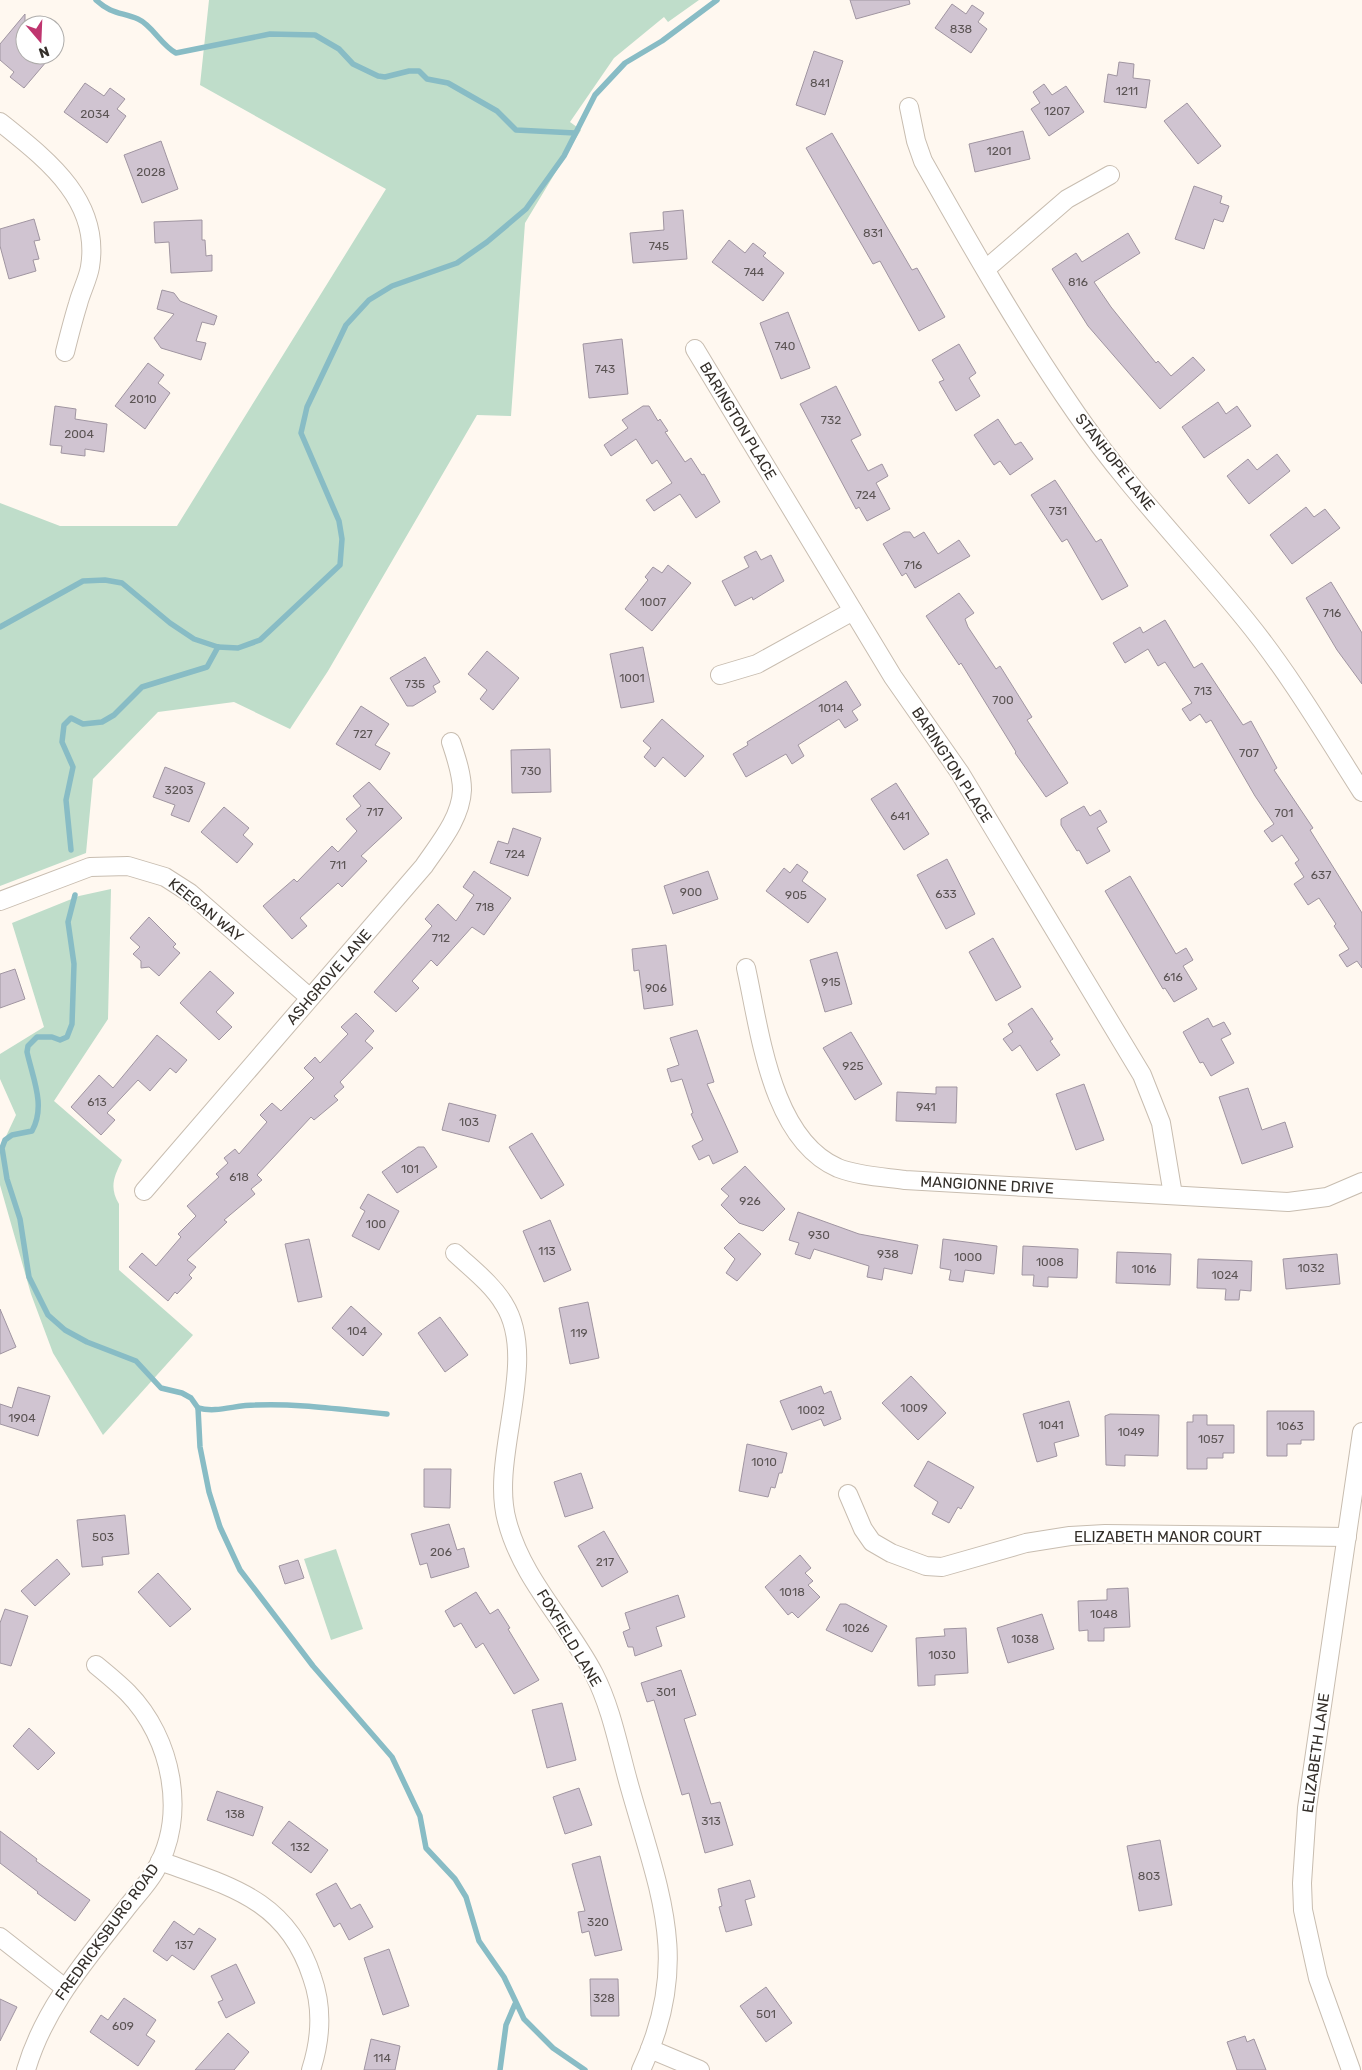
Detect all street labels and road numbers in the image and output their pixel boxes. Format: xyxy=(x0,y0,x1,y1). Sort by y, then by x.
street label: BARINGTON PLACE xyxy=(696,359,780,483)
street label: STANHOPE LANE xyxy=(1071,410,1159,514)
street label: BARINGTON PLACE xyxy=(908,704,996,826)
street label: KEEGAN WAY xyxy=(165,874,247,946)
street label: ASHGROVE LANE xyxy=(283,926,375,1028)
street label: MANGIONNE DRIVE xyxy=(920,1173,1054,1197)
street label: ELIZABETH MANOR COURT xyxy=(1074,1528,1262,1546)
street label: FOXFIELD LANE xyxy=(533,1586,605,1690)
street label: ELIZABETH LANE xyxy=(1299,1692,1333,1814)
street label: FREDRICKSBURG ROAD xyxy=(51,1860,163,2004)

